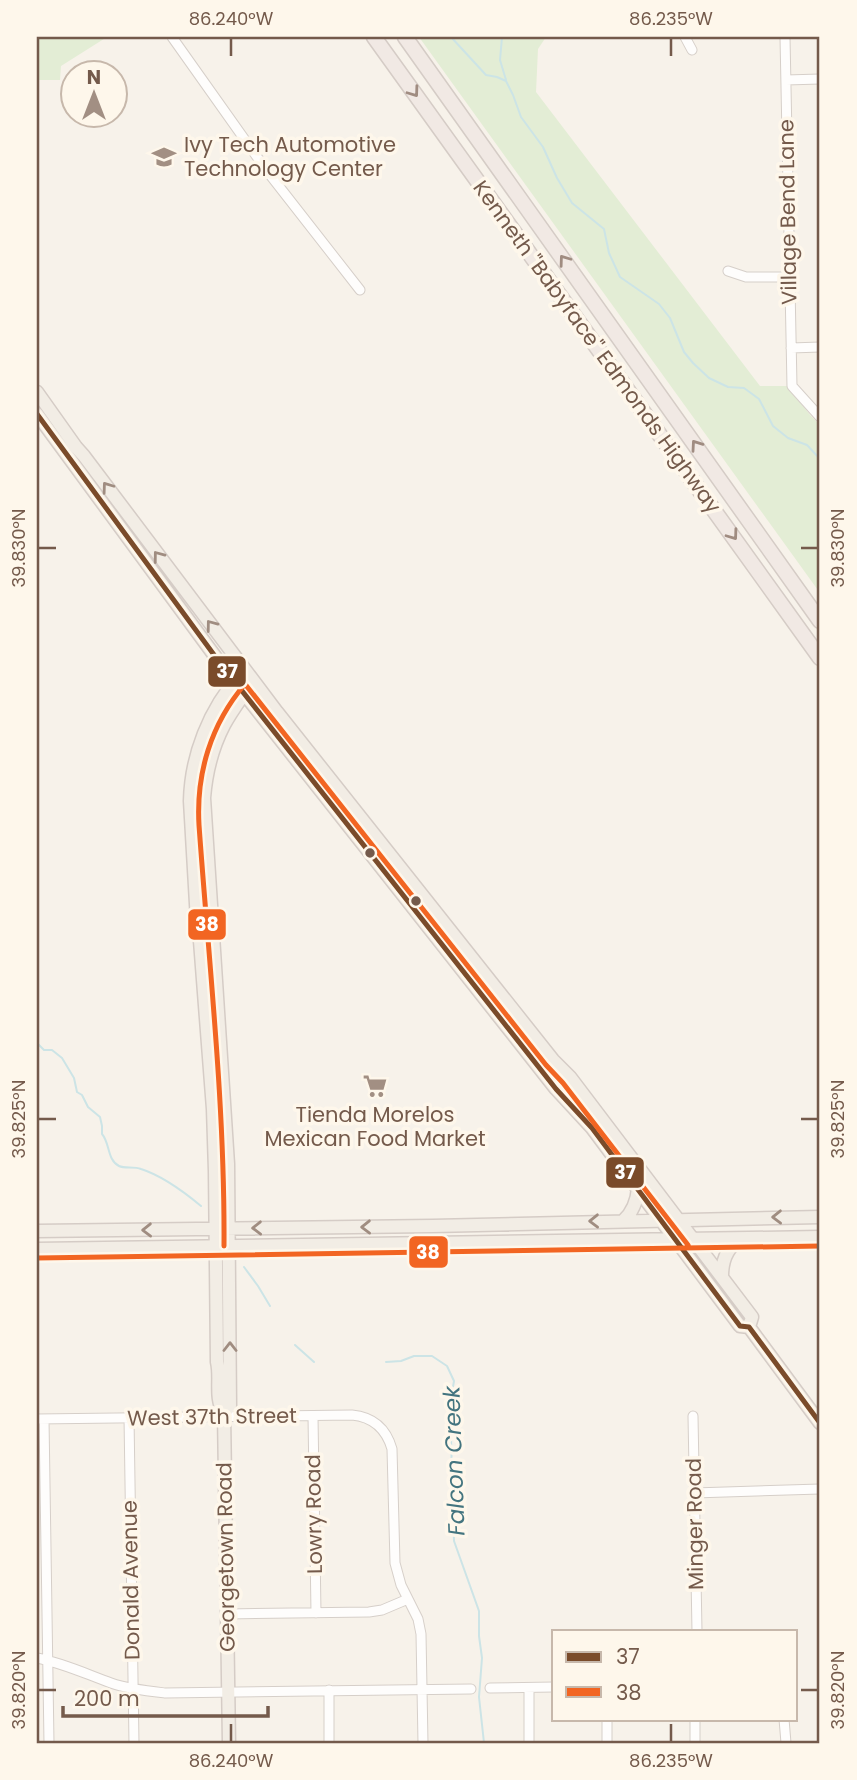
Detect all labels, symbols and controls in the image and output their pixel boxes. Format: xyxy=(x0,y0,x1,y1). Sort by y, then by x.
text: 86.240°W xyxy=(189,6,274,31)
text: 86.235°W xyxy=(629,6,713,31)
north arrow xyxy=(60,60,130,130)
text: N xyxy=(87,64,101,91)
one-way arrow xyxy=(406,84,418,97)
street label: Village Bend Lane xyxy=(771,119,804,305)
place label: Ivy Tech Automotive Technology Center xyxy=(184,130,396,183)
school or university icon: Ivy Tech Automotive Technology Center xyxy=(150,143,178,171)
street label: Kenneth "Babyface" Edmonds Highway xyxy=(467,174,728,519)
one-way arrow xyxy=(560,255,572,268)
one-way arrow xyxy=(692,440,704,453)
one-way arrow xyxy=(103,482,115,494)
text: 39.830°N xyxy=(6,508,31,588)
text: 39.830°N xyxy=(825,508,850,588)
one-way arrow xyxy=(724,528,737,540)
one-way arrow xyxy=(154,551,167,564)
one-way arrow xyxy=(207,621,220,633)
line badge: 37 xyxy=(207,655,247,688)
text: 37 xyxy=(216,658,238,685)
unlabelled marker xyxy=(363,846,377,860)
unlabelled marker xyxy=(409,894,423,908)
line badge: 38 xyxy=(187,908,227,941)
text: 38 xyxy=(195,911,219,938)
supermarket icon: Tienda Morelos Mexican Food Market xyxy=(361,1072,389,1100)
text: 39.825°N xyxy=(6,1080,31,1158)
text: 39.825°N xyxy=(825,1080,850,1158)
place label: Tienda Morelos Mexican Food Market xyxy=(264,1100,486,1153)
line badge: 37 xyxy=(605,1156,645,1189)
text: 37 xyxy=(614,1159,636,1186)
one-way arrow xyxy=(771,1210,782,1225)
one-way arrow xyxy=(588,1213,598,1229)
one-way arrow xyxy=(360,1219,371,1234)
one-way arrow xyxy=(251,1220,261,1236)
one-way arrow xyxy=(141,1222,152,1238)
line badge: 38 xyxy=(408,1235,449,1269)
text: 38 xyxy=(416,1239,440,1266)
one-way arrow xyxy=(222,1341,237,1352)
water label: Falcon Creek xyxy=(435,1384,473,1536)
street label: West 37th Street xyxy=(127,1401,297,1432)
street label: Lowry Road xyxy=(298,1454,329,1574)
street label: Minger Road xyxy=(679,1458,710,1590)
street label: Georgetown Road xyxy=(209,1462,242,1652)
street label: Donald Avenue xyxy=(115,1500,146,1660)
legend xyxy=(552,1630,798,1720)
text: 37 xyxy=(616,1642,640,1671)
text: 39.820°N xyxy=(6,1651,31,1729)
text: 39.820°N xyxy=(825,1651,850,1729)
scale bar xyxy=(63,1675,268,1719)
text: 38 xyxy=(616,1678,642,1707)
text: 200 m xyxy=(74,1684,140,1713)
text: 86.240°W xyxy=(189,1748,274,1773)
text: 86.235°W xyxy=(629,1748,713,1773)

